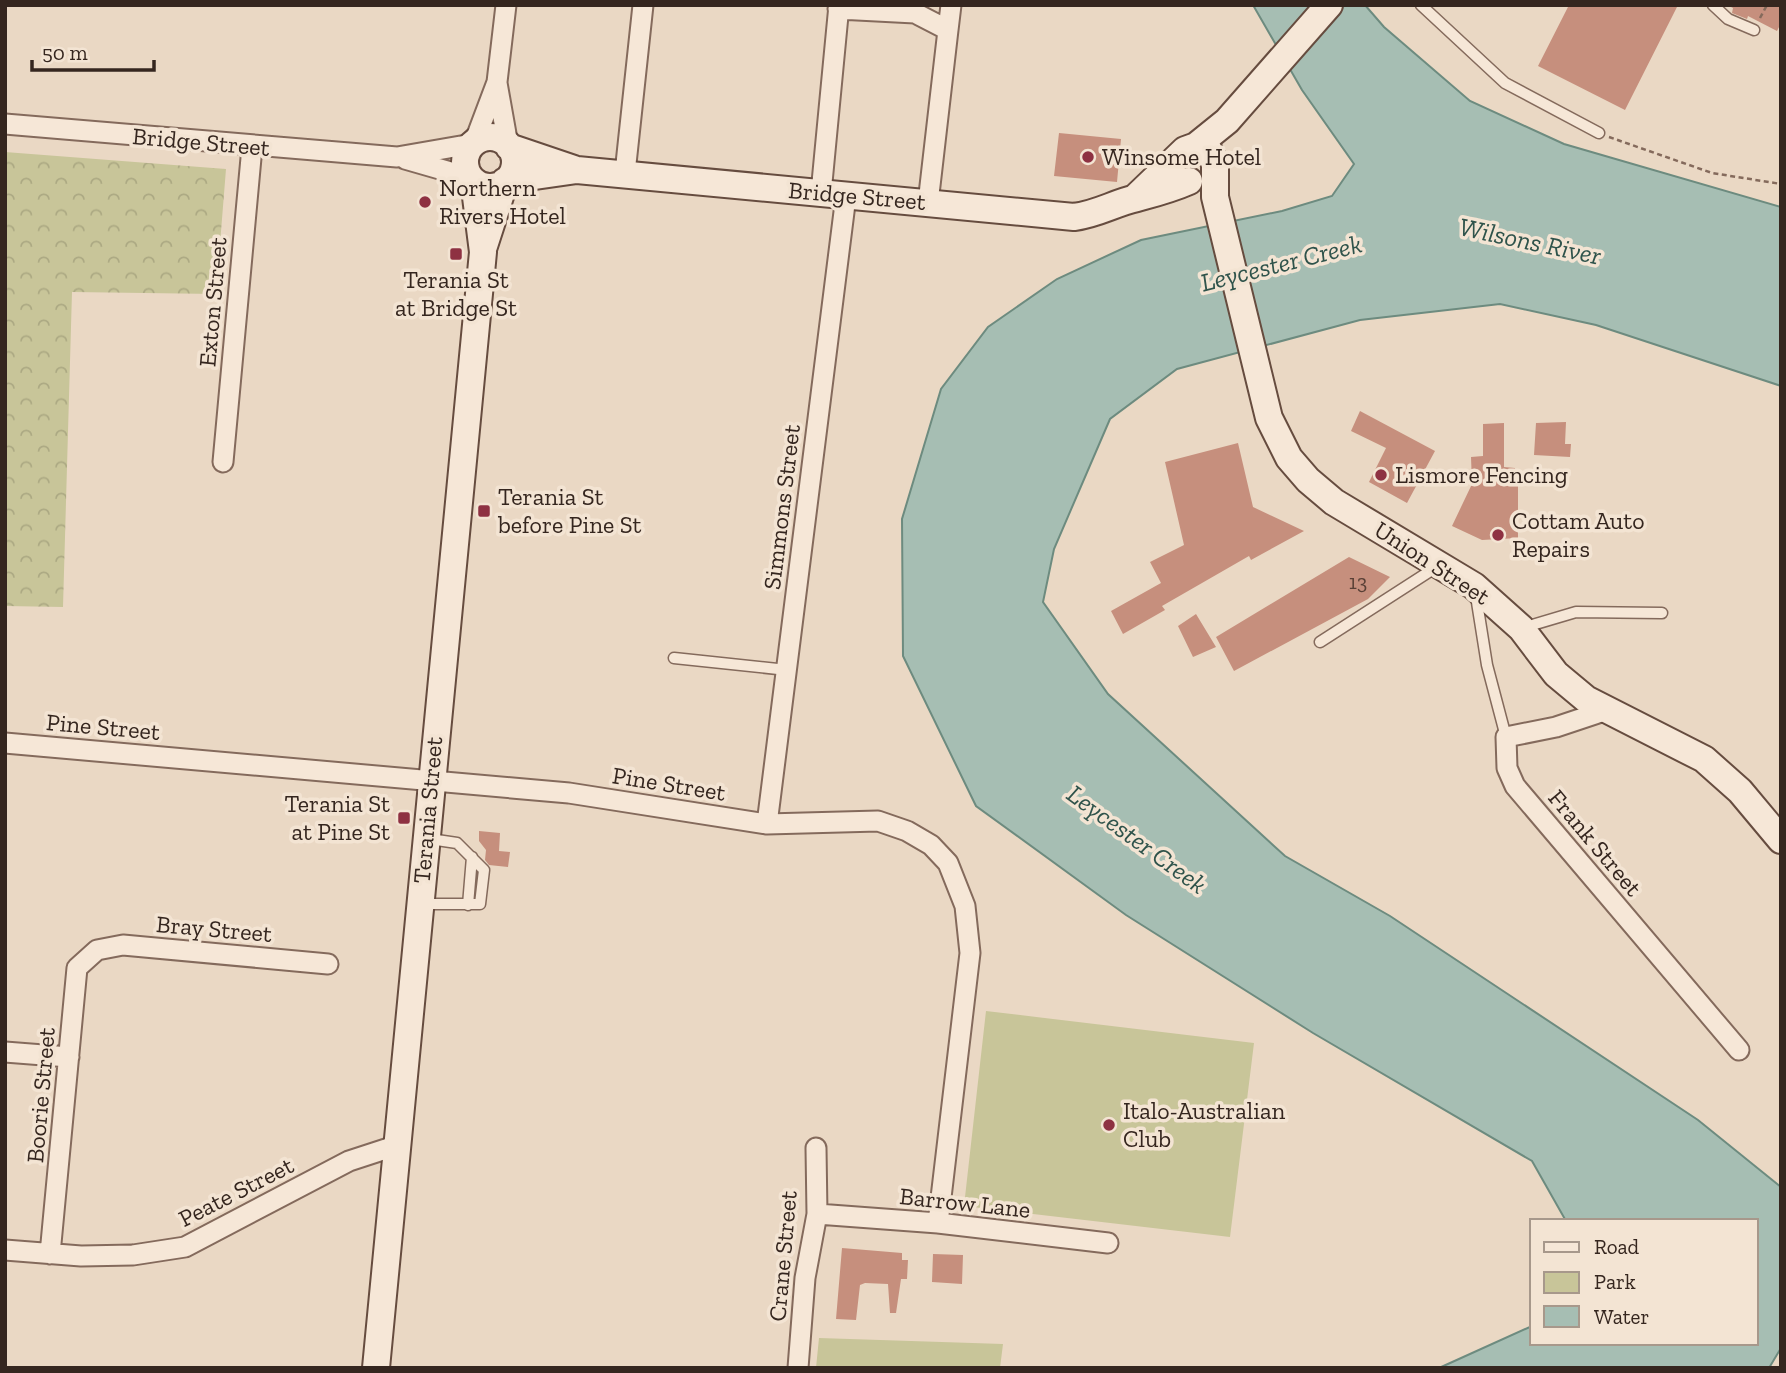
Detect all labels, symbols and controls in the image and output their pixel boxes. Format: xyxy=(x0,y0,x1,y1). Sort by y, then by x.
scale bar xyxy=(32,28,154,72)
text: 50 m xyxy=(42,40,88,65)
street label: Bridge Street xyxy=(131,121,271,162)
place label: Winsome Hotel xyxy=(1102,142,1261,171)
marker: Winsome Hotel xyxy=(1080,149,1096,165)
place label: Northern Rivers Hotel xyxy=(439,173,566,230)
street label: Bridge Street xyxy=(787,175,927,216)
marker: Northern Rivers Hotel xyxy=(417,194,433,210)
water label: Wilsons River xyxy=(1456,210,1604,272)
water label: Leycester Creek xyxy=(1197,228,1365,298)
street label: Exton Street xyxy=(192,236,233,368)
marker: Terania St at Bridge St xyxy=(448,246,464,262)
place label: Terania St at Bridge St xyxy=(395,265,517,322)
street label: Simmons Street xyxy=(757,423,806,591)
place label: Lismore Fencing xyxy=(1395,460,1568,489)
marker: Lismore Fencing xyxy=(1373,467,1389,483)
place label: Terania St before Pine St xyxy=(497,482,641,539)
marker: Terania St before Pine St xyxy=(476,503,492,519)
place label: Cottam Auto Repairs xyxy=(1512,506,1644,563)
street label: Union Street xyxy=(1369,515,1496,611)
marker: Cottam Auto Repairs xyxy=(1490,527,1506,543)
house number: 13 xyxy=(1349,569,1367,594)
street label: Pine Street xyxy=(45,707,161,746)
street label: Terania Street xyxy=(407,735,448,884)
street label: Pine Street xyxy=(610,760,728,807)
water label: Leycester Creek xyxy=(1061,778,1213,900)
street label: Frank Street xyxy=(1542,784,1648,902)
place label: Terania St at Pine St xyxy=(284,789,390,846)
marker: Terania St at Pine St xyxy=(396,810,412,826)
street label: Bray Street xyxy=(155,909,273,948)
street label: Boorie Street xyxy=(20,1026,61,1164)
place label: Italo-Australian Club xyxy=(1123,1096,1286,1153)
marker: Italo-Australian Club xyxy=(1101,1117,1117,1133)
street label: Peate Street xyxy=(174,1150,298,1233)
street label: Barrow Lane xyxy=(898,1181,1032,1224)
street label: Crane Street xyxy=(762,1189,803,1322)
legend xyxy=(1530,1219,1758,1345)
text: Road xyxy=(1594,1234,1640,1259)
text: Park xyxy=(1594,1269,1636,1294)
text: Water xyxy=(1594,1304,1649,1329)

